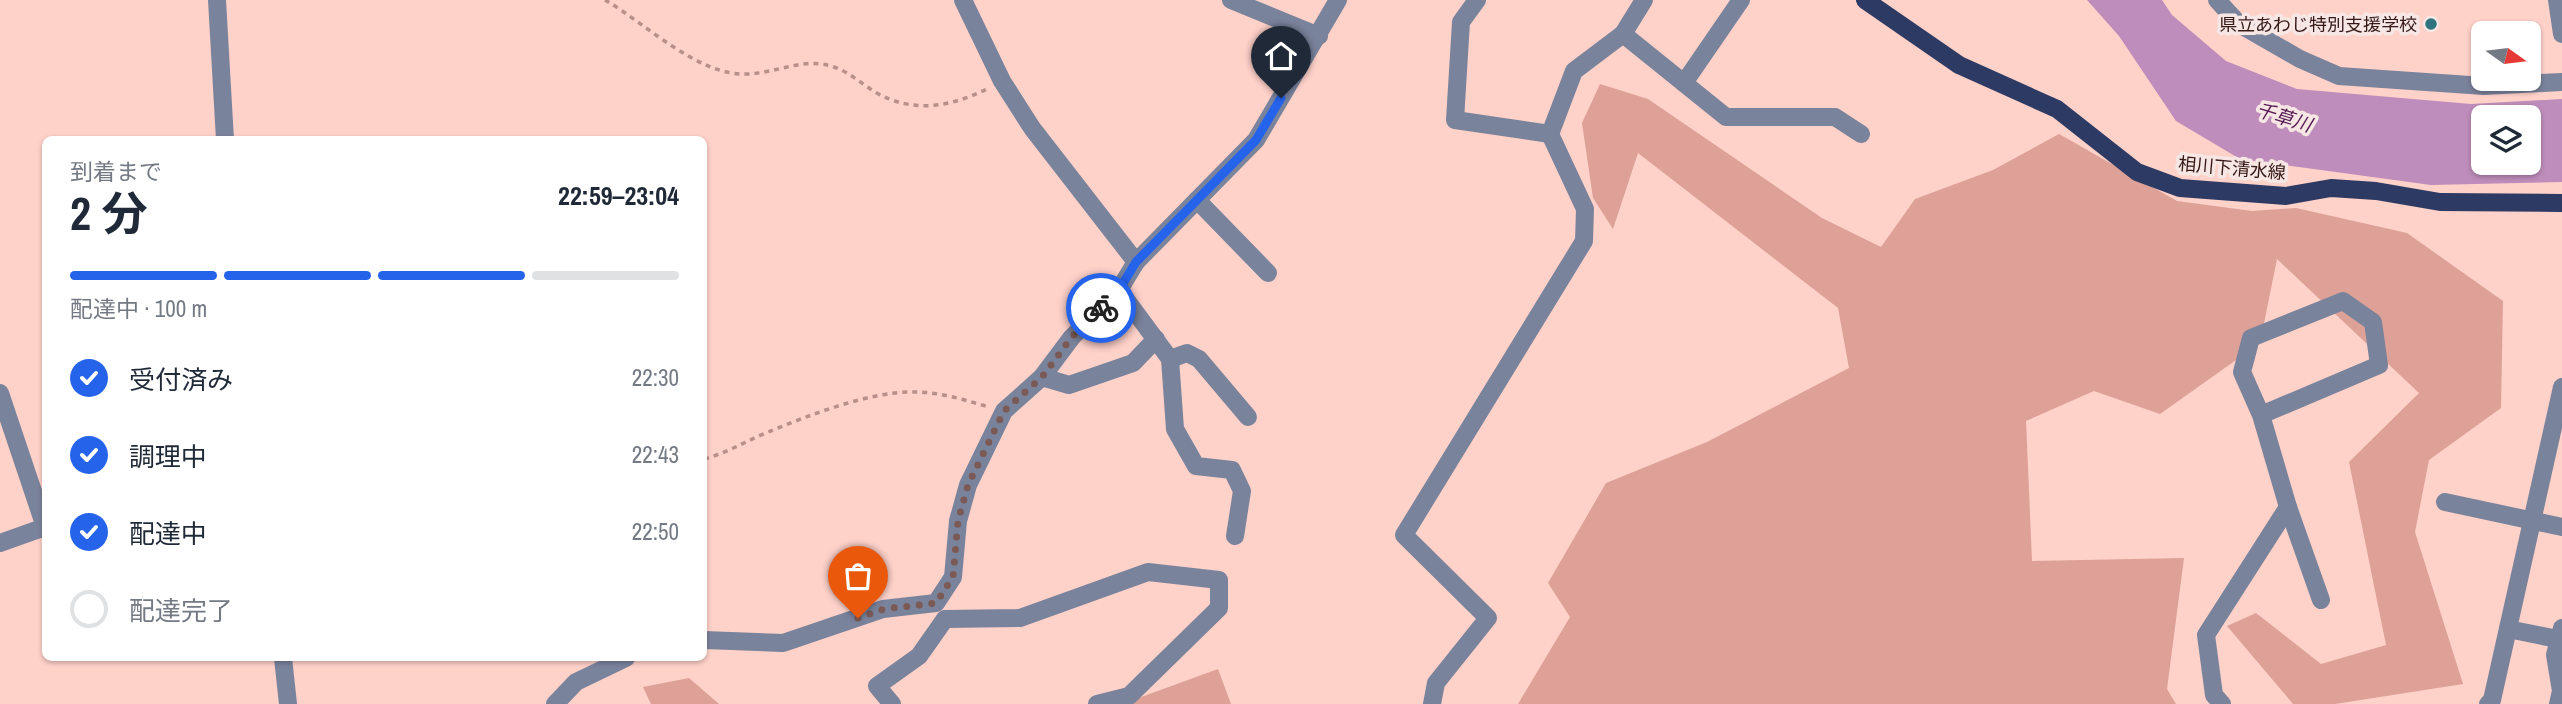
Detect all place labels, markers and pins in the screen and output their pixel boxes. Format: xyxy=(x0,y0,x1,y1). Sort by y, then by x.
place label: 県立あわじ特別支援学校 xyxy=(2219,12,2417,37)
marker: 県立あわじ特別支援学校 xyxy=(2423,16,2439,32)
pin xyxy=(1251,26,1311,98)
pin xyxy=(828,546,888,618)

